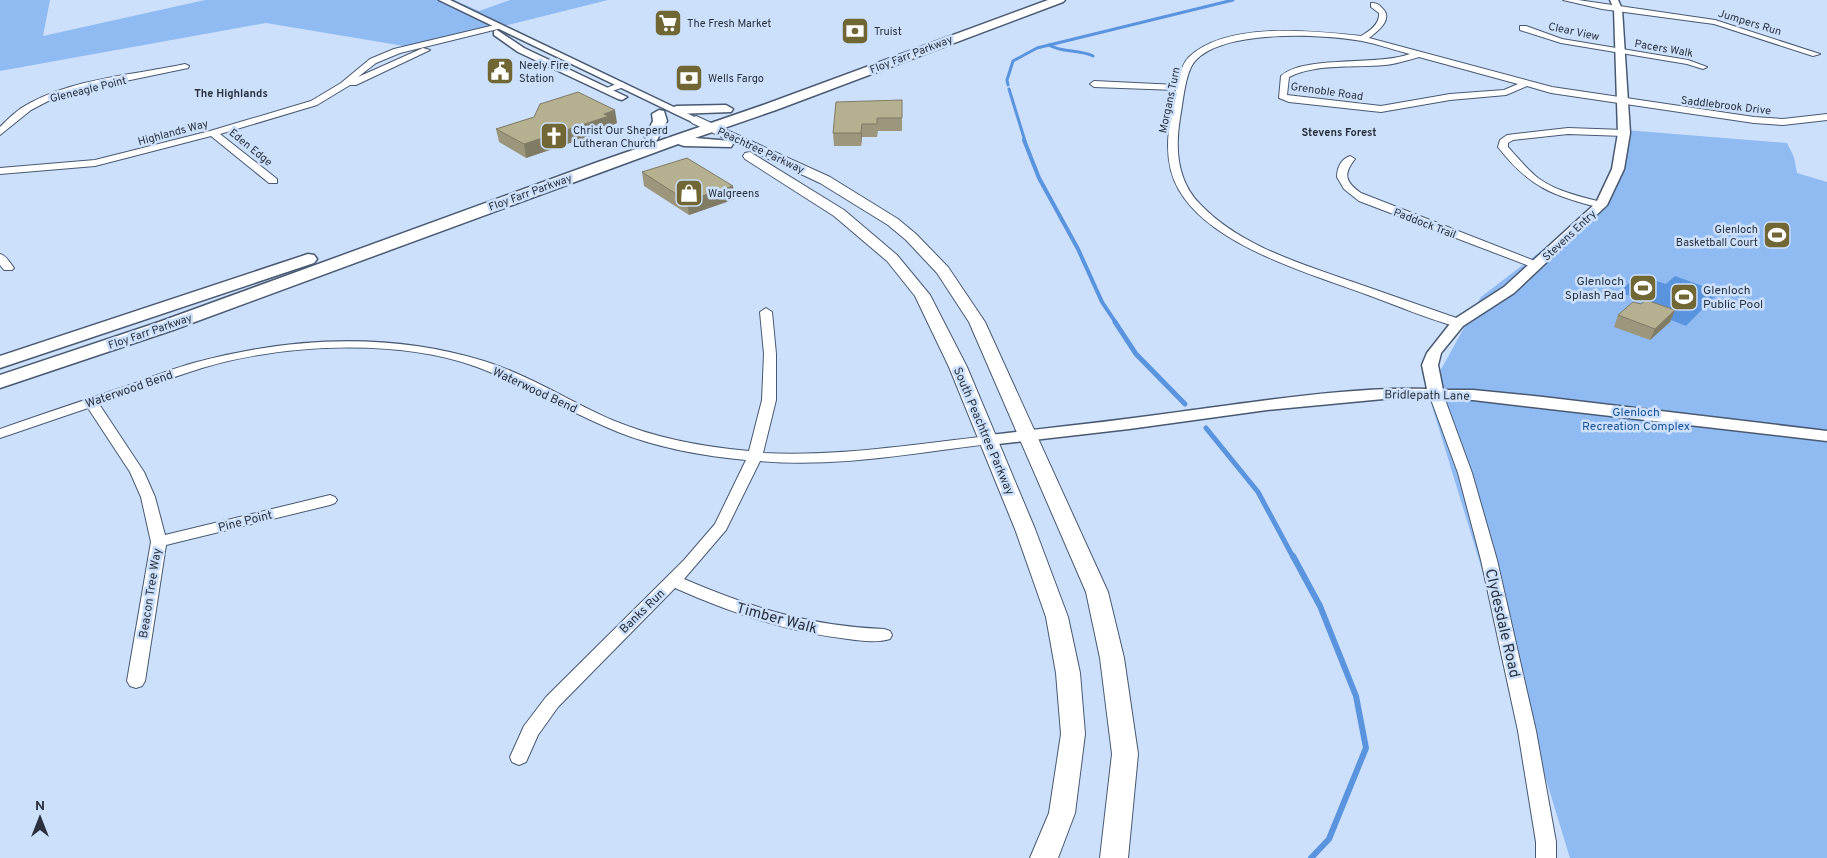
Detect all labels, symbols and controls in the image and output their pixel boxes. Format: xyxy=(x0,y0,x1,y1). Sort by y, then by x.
street label: Jumpers Run xyxy=(1716,7,1783,39)
supermarket icon: The Fresh Market xyxy=(653,8,683,38)
bank icon: Truist xyxy=(840,16,870,46)
place label: The Fresh Market xyxy=(687,17,772,31)
street label: Clear View xyxy=(1547,20,1601,44)
place label: Truist xyxy=(874,25,902,39)
street label: Floy Farr Parkway xyxy=(868,33,955,77)
street label: Pacers Walk xyxy=(1633,37,1694,61)
public building icon: Neely Fire Station xyxy=(485,56,515,86)
place label: Neely Fire Station xyxy=(519,59,569,86)
bank icon: Wells Fargo xyxy=(674,63,704,93)
street label: Morgans Turn xyxy=(1156,66,1184,135)
place label: Wells Fargo xyxy=(708,72,764,86)
street label: Gleneagle Point xyxy=(49,74,128,106)
street label: Grenoble Road xyxy=(1290,80,1364,104)
district label: The Highlands xyxy=(194,87,268,101)
street label: Saddlebrook Drive xyxy=(1680,94,1772,118)
street label: Highlands Way xyxy=(137,117,210,149)
church icon: Christ Our Sheperd Lutheran Church xyxy=(539,121,569,151)
place label: Christ Our Sheperd Lutheran Church xyxy=(573,124,668,151)
street label: Peachtree Parkway xyxy=(715,125,807,177)
street label: Eden Edge xyxy=(226,126,275,170)
district label: Stevens Forest xyxy=(1301,126,1377,140)
street label: Floy Farr Parkway xyxy=(487,171,574,215)
shop icon: Walgreens xyxy=(674,178,704,208)
place label: Walgreens xyxy=(708,187,759,201)
street label: Paddock Trail xyxy=(1391,206,1458,242)
street label: Stevens Entry xyxy=(1540,207,1600,264)
sports icon: Glenloch Basketball Court xyxy=(1762,220,1792,250)
place label: Glenloch Basketball Court xyxy=(1676,223,1758,250)
sports icon: Glenloch Splash Pad xyxy=(1628,273,1658,303)
place label: Glenloch Splash Pad xyxy=(1565,274,1624,304)
sports icon: Glenloch Public Pool xyxy=(1669,282,1699,312)
place label: Glenloch Public Pool xyxy=(1703,283,1763,313)
street label: Floy Farr Parkway xyxy=(107,311,194,353)
street label: Waterwood Bend xyxy=(490,364,579,418)
street label: South Peachtree Parkway xyxy=(949,365,1017,498)
street label: Waterwood Bend xyxy=(83,367,175,412)
street label: Bridlepath Lane xyxy=(1384,387,1470,405)
park label: Glenloch Recreation Complex xyxy=(1582,405,1690,435)
street label: Pine Point xyxy=(216,508,274,536)
street label: Beacon Tree Way xyxy=(136,547,166,639)
street label: Clydesdale Road xyxy=(1480,567,1523,680)
street label: Banks Run xyxy=(617,586,669,637)
street label: Timber Walk xyxy=(734,600,819,639)
north arrow xyxy=(15,793,65,843)
text: N xyxy=(35,798,45,815)

